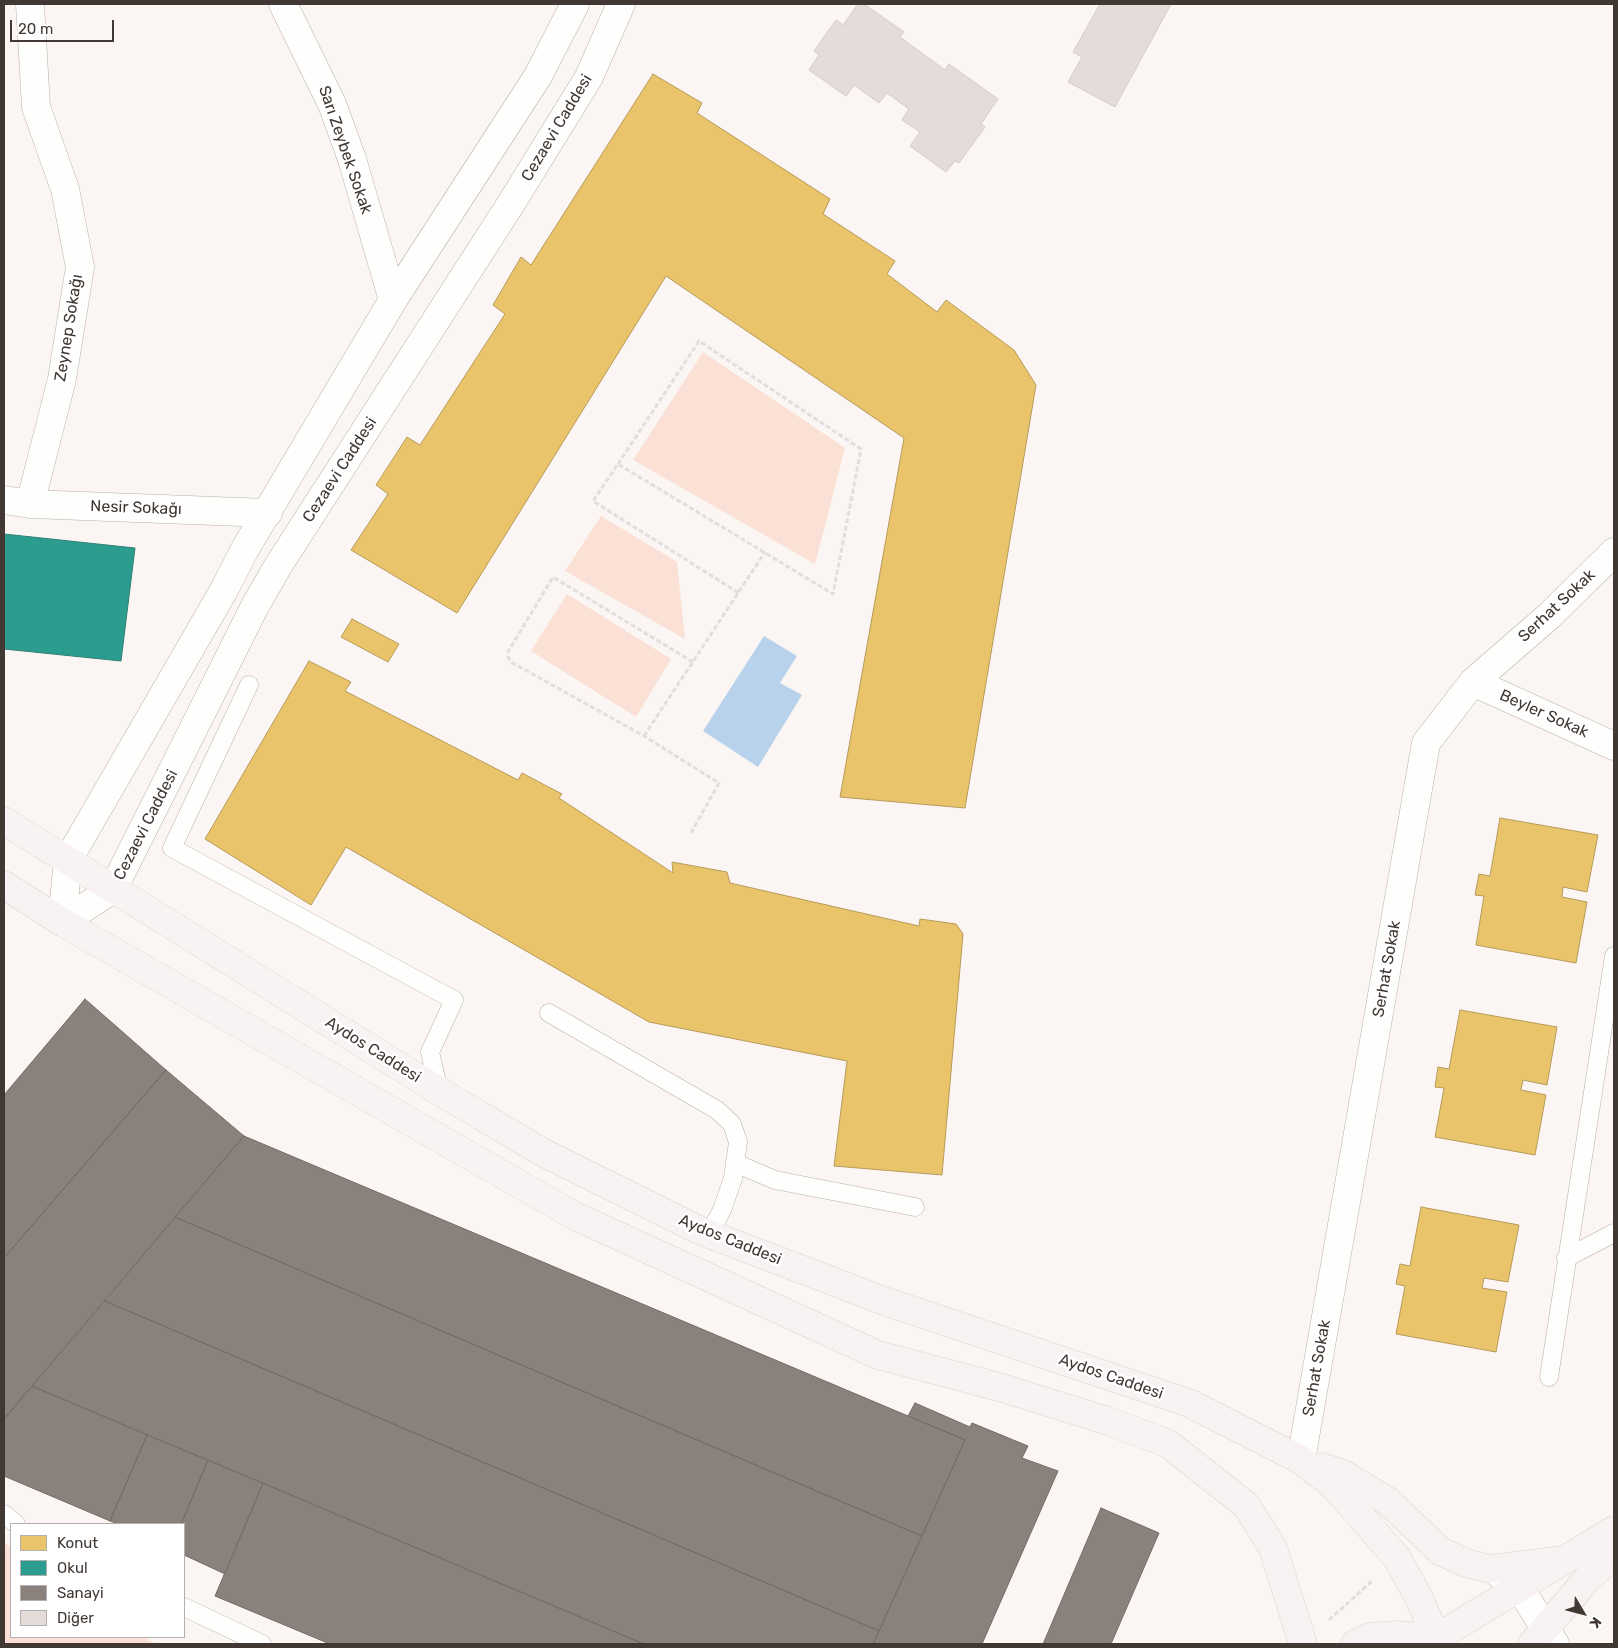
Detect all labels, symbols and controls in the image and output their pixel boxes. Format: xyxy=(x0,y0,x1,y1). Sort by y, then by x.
scale bar xyxy=(12,10,116,42)
text: 20 m xyxy=(18,20,53,38)
street label: Cezaevi Caddesi xyxy=(518,71,596,185)
street label: Sarı Zeybek Sokak xyxy=(314,83,376,217)
street label: Zeynep Sokağı xyxy=(51,273,87,383)
street label: Cezaevi Caddesi xyxy=(299,414,381,526)
street label: Nesir Sokağı xyxy=(90,497,182,519)
street label: Serhat Sokak xyxy=(1515,566,1599,646)
street label: Beyler Sokak xyxy=(1497,686,1591,742)
street label: Cezaevi Caddesi xyxy=(110,767,182,883)
street label: Serhat Sokak xyxy=(1369,919,1405,1019)
street label: Aydos Caddesi xyxy=(322,1013,424,1087)
street label: Aydos Caddesi xyxy=(676,1211,784,1269)
street label: Serhat Sokak xyxy=(1299,1318,1335,1418)
street label: Aydos Caddesi xyxy=(1056,1350,1166,1404)
legend xyxy=(10,1523,185,1638)
text: Konut xyxy=(57,1534,98,1552)
text: Okul xyxy=(57,1559,88,1577)
text: Sanayi xyxy=(57,1584,104,1602)
north arrow xyxy=(1558,1588,1608,1638)
text: Diğer xyxy=(57,1609,94,1627)
text: K xyxy=(1586,1613,1605,1631)

